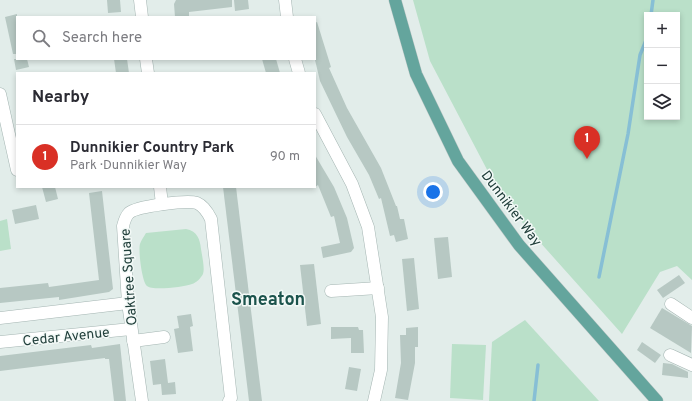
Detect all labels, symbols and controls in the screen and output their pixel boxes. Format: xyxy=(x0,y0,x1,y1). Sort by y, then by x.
map controls xyxy=(644,12,680,120)
button: + xyxy=(644,12,680,48)
search box xyxy=(16,16,316,60)
icon: search xyxy=(30,27,52,49)
text: Search here xyxy=(62,29,142,48)
button: − xyxy=(644,48,680,84)
button: layers xyxy=(644,84,680,120)
text: Nearby xyxy=(32,87,89,109)
pin: 1 xyxy=(574,126,600,159)
text: Dunnikier Country Park xyxy=(70,139,234,158)
text: 1 xyxy=(42,149,48,165)
text: 90 m xyxy=(270,149,300,165)
text: Park · Dunnikier Way xyxy=(70,158,187,174)
street label: Dunnikier Way xyxy=(477,168,545,250)
your location xyxy=(423,182,443,202)
street label: Oaktree Square xyxy=(118,228,141,326)
district label: Smeaton xyxy=(231,289,305,312)
street label: Cedar Avenue xyxy=(22,324,110,351)

